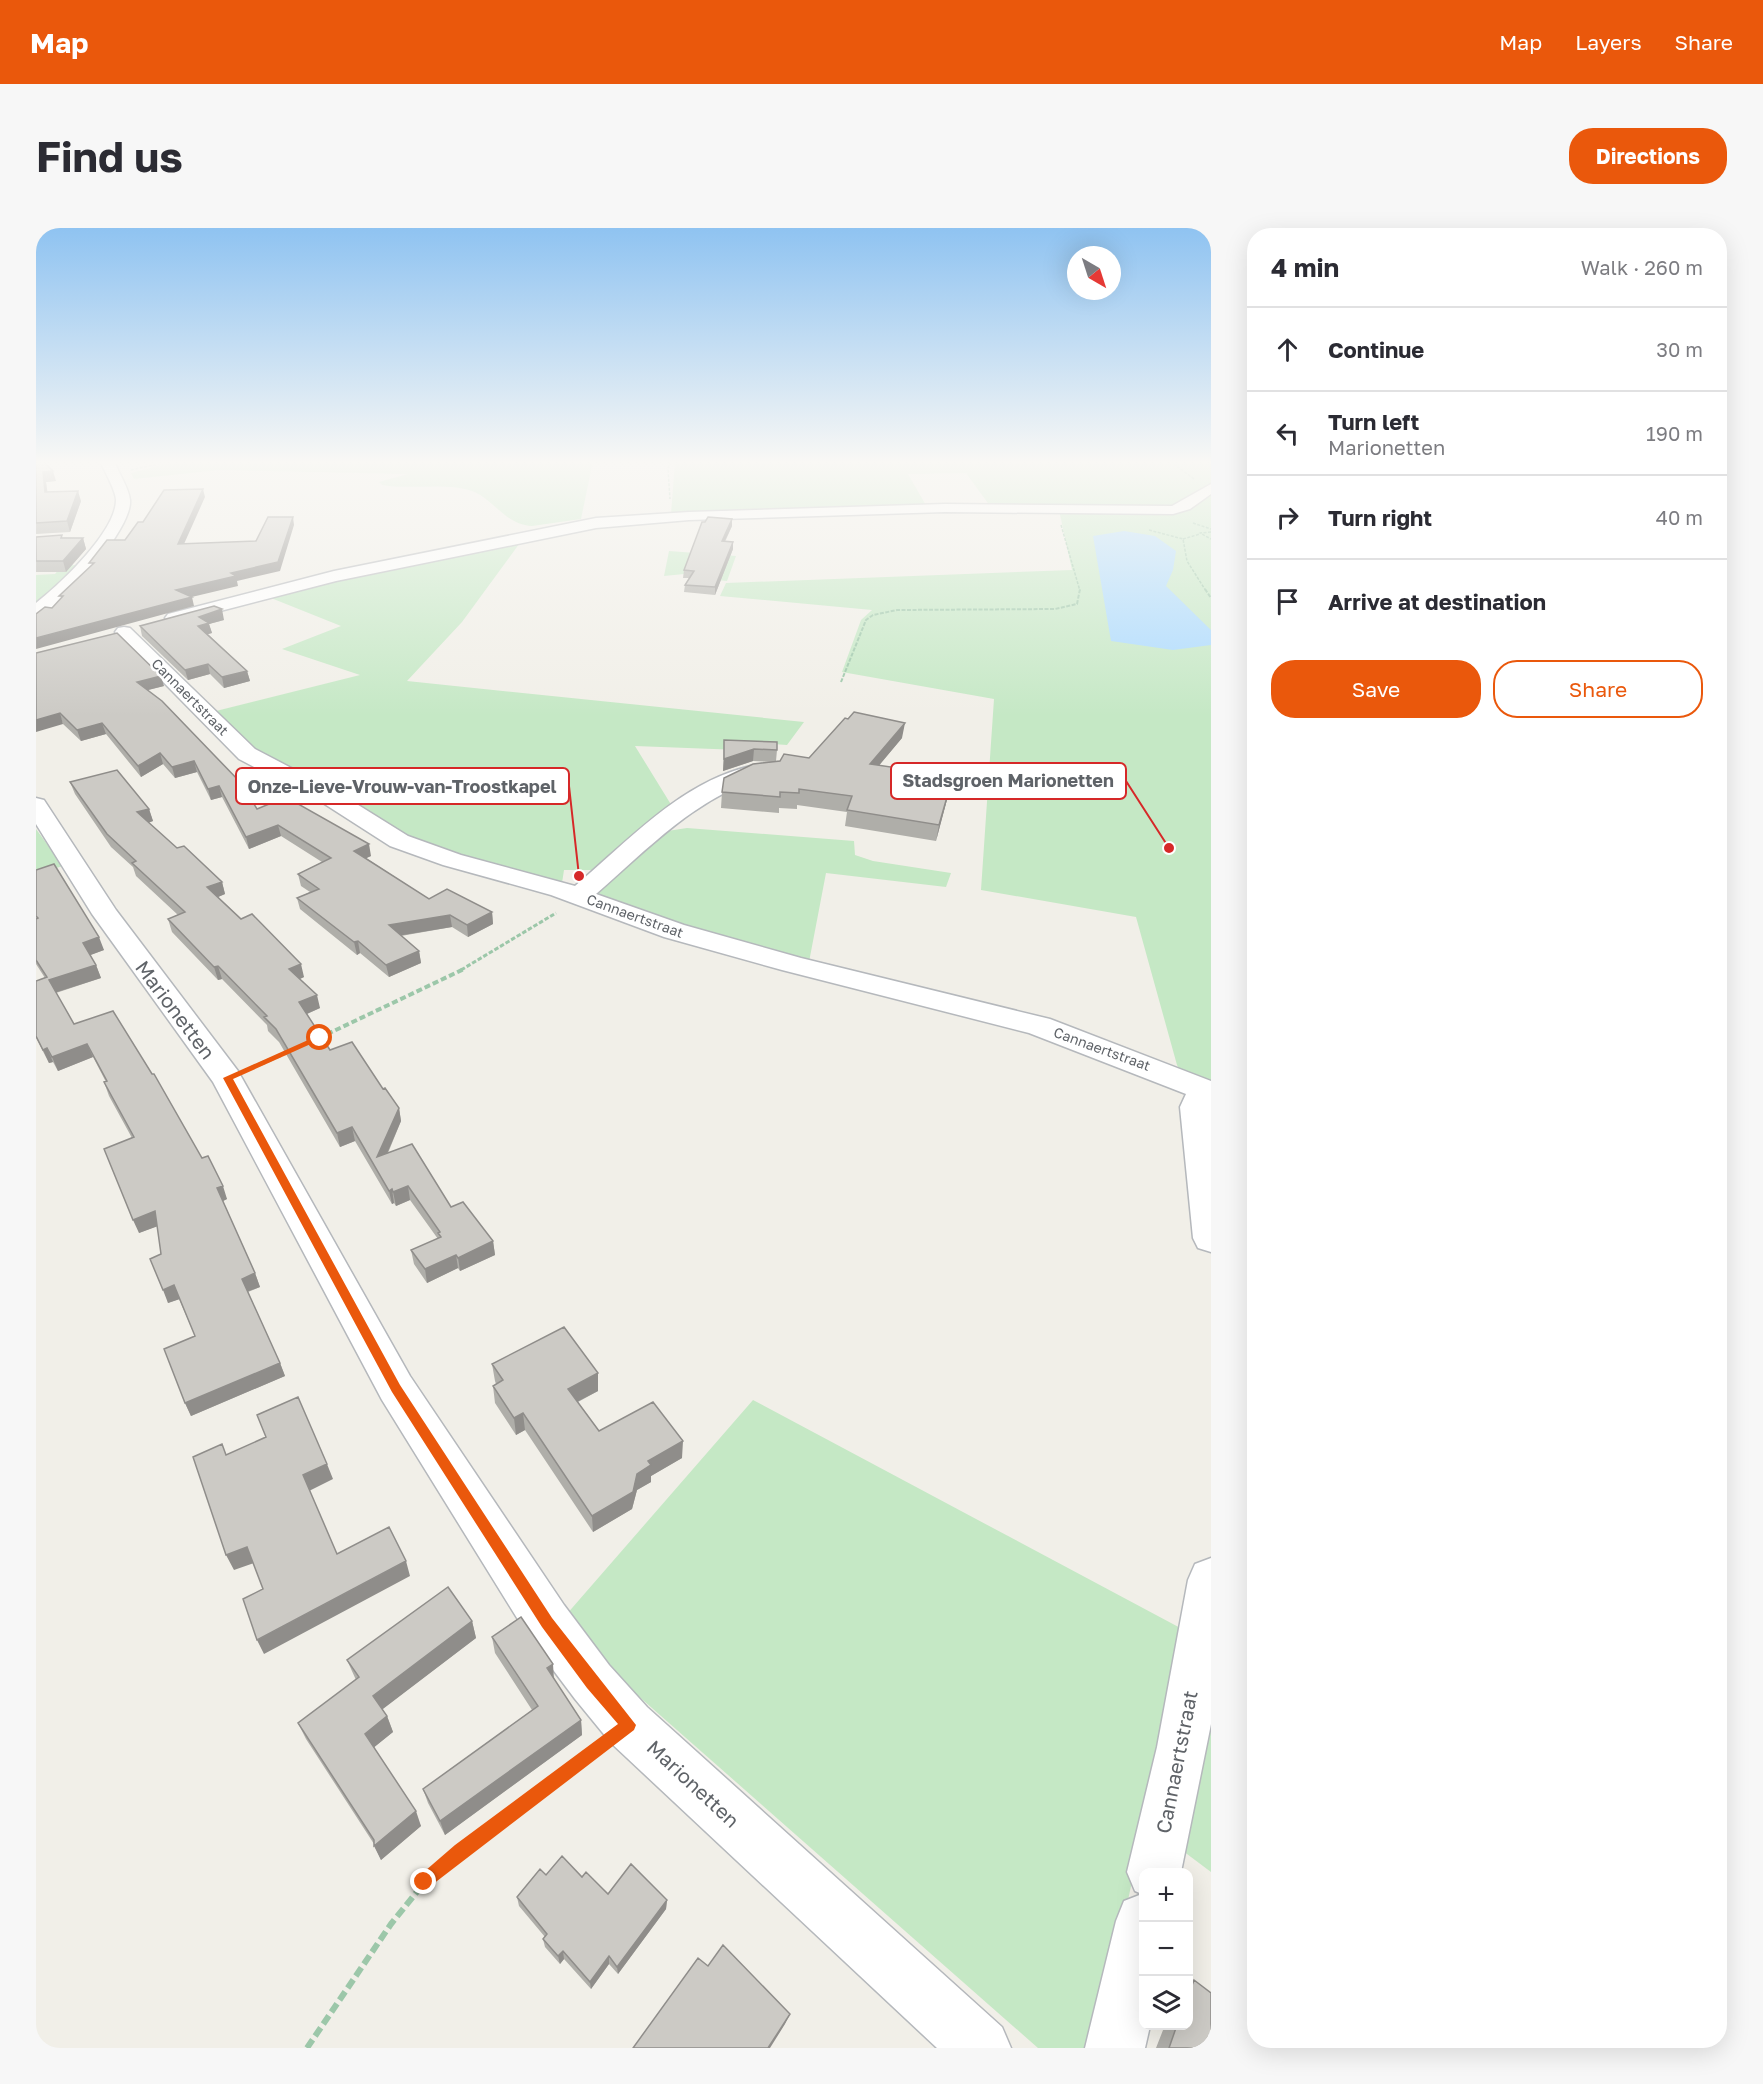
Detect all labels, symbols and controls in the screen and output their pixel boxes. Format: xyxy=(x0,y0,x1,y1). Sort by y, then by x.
text: Map xyxy=(30,26,88,59)
text: Map xyxy=(1499,29,1542,55)
text: Layers xyxy=(1575,29,1642,55)
text: Share xyxy=(1675,29,1733,55)
button: Directions xyxy=(1569,128,1727,184)
text: Find us xyxy=(36,131,183,181)
north arrow xyxy=(1067,246,1121,300)
text: 4 min xyxy=(1271,252,1339,283)
text: Walk · 260 m xyxy=(1581,255,1703,279)
icon: ahead xyxy=(1271,333,1304,366)
text: Continue xyxy=(1328,336,1424,363)
text: 30 m xyxy=(1656,337,1703,361)
text: Turn left xyxy=(1328,408,1419,435)
icon: left xyxy=(1271,417,1304,450)
text: 190 m xyxy=(1646,421,1703,445)
text: Marionetten xyxy=(1328,435,1445,459)
icon: right xyxy=(1271,501,1304,534)
text: Turn right xyxy=(1328,504,1432,531)
text: 40 m xyxy=(1656,505,1703,529)
icon: arrive xyxy=(1271,585,1304,618)
text: Arrive at destination xyxy=(1328,588,1546,615)
street label: Cannaertstraat xyxy=(148,655,232,739)
button: Save xyxy=(1271,660,1481,718)
button: Share xyxy=(1493,660,1703,718)
callout: Stadsgroen Marionetten xyxy=(891,763,1126,799)
callout: Onze-Lieve-Vrouw-van-Troostkapel xyxy=(236,768,569,804)
text: Stadsgroen Marionetten xyxy=(902,769,1114,791)
text: Onze-Lieve-Vrouw-van-Troostkapel xyxy=(247,775,557,797)
street label: Cannaertstraat xyxy=(585,890,686,941)
street label: Marionetten xyxy=(131,955,221,1063)
street label: Cannaertstraat xyxy=(1052,1023,1153,1074)
route start xyxy=(306,1024,332,1050)
street label: Cannaertstraat xyxy=(1150,1688,1202,1835)
street label: Marionetten xyxy=(643,1735,745,1832)
route end xyxy=(410,1868,436,1894)
map controls xyxy=(1139,1868,1193,2030)
button: + xyxy=(1139,1868,1193,1922)
button: − xyxy=(1139,1922,1193,1976)
button: layers xyxy=(1139,1976,1193,2030)

